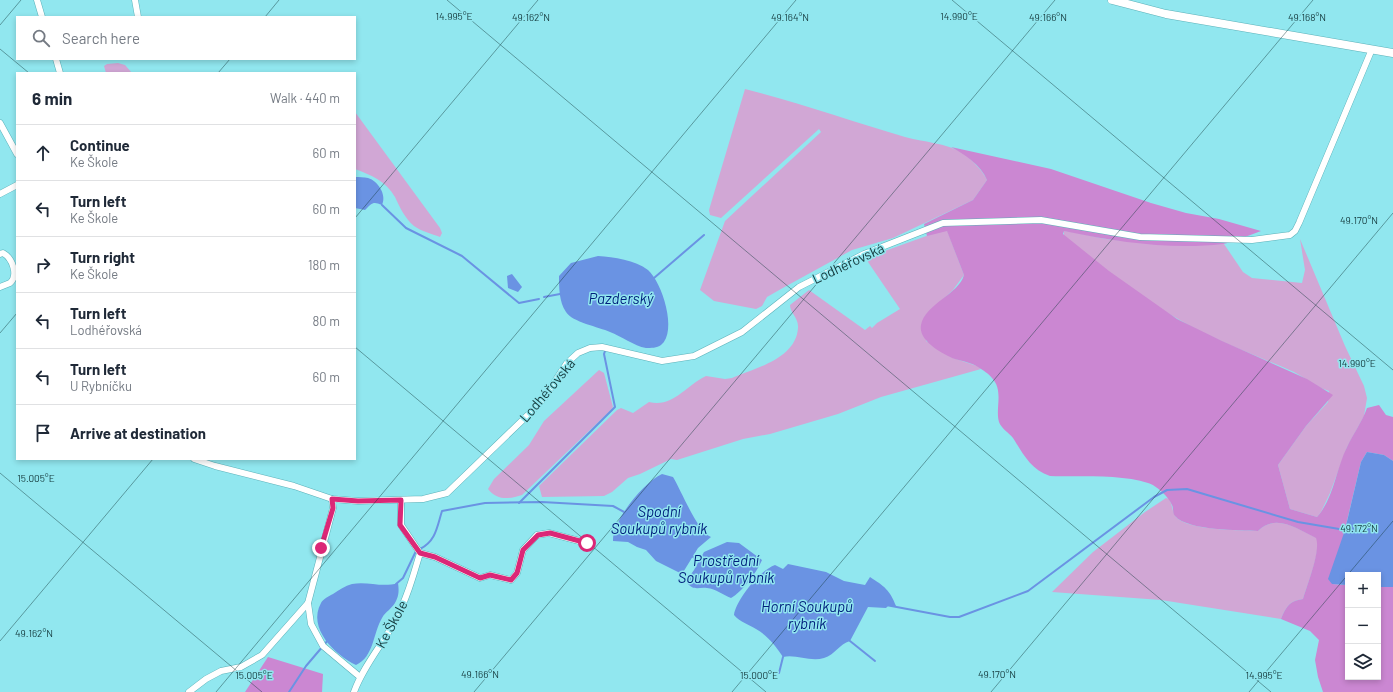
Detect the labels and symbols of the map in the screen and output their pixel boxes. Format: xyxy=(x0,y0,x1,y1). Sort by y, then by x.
text: 14.995°E xyxy=(435,10,473,22)
text: 14.990°E xyxy=(940,10,978,22)
text: 49.162°N xyxy=(512,11,550,23)
text: 49.164°N xyxy=(771,11,809,23)
text: 49.166°N xyxy=(1029,11,1067,23)
text: 49.168°N xyxy=(1288,11,1326,23)
text: 49.170°N xyxy=(1340,214,1378,226)
street label: Lodhéřovská xyxy=(809,239,887,287)
water label: Pazderský xyxy=(589,289,655,307)
street label: Lodhéřovská xyxy=(516,355,578,425)
text: 14.990°E xyxy=(1338,357,1376,369)
text: 15.005°E xyxy=(17,472,55,484)
water label: Spodní Soukupů rybník xyxy=(611,502,708,537)
text: 49.172°N xyxy=(1340,522,1378,534)
route start xyxy=(578,534,596,552)
route end xyxy=(312,539,330,557)
water label: Prostřední Soukupů rybník xyxy=(678,551,775,586)
street label: Ke Škole xyxy=(371,597,411,651)
water label: Horní Soukupů rybník xyxy=(761,597,853,632)
text: 49.162°N xyxy=(15,627,53,639)
text: 49.166°N xyxy=(461,668,499,680)
text: 49.170°N xyxy=(978,668,1016,680)
text: 15.005°E xyxy=(235,669,273,681)
text: 15.000°E xyxy=(740,669,778,681)
text: 14.995°E xyxy=(1245,669,1283,681)

